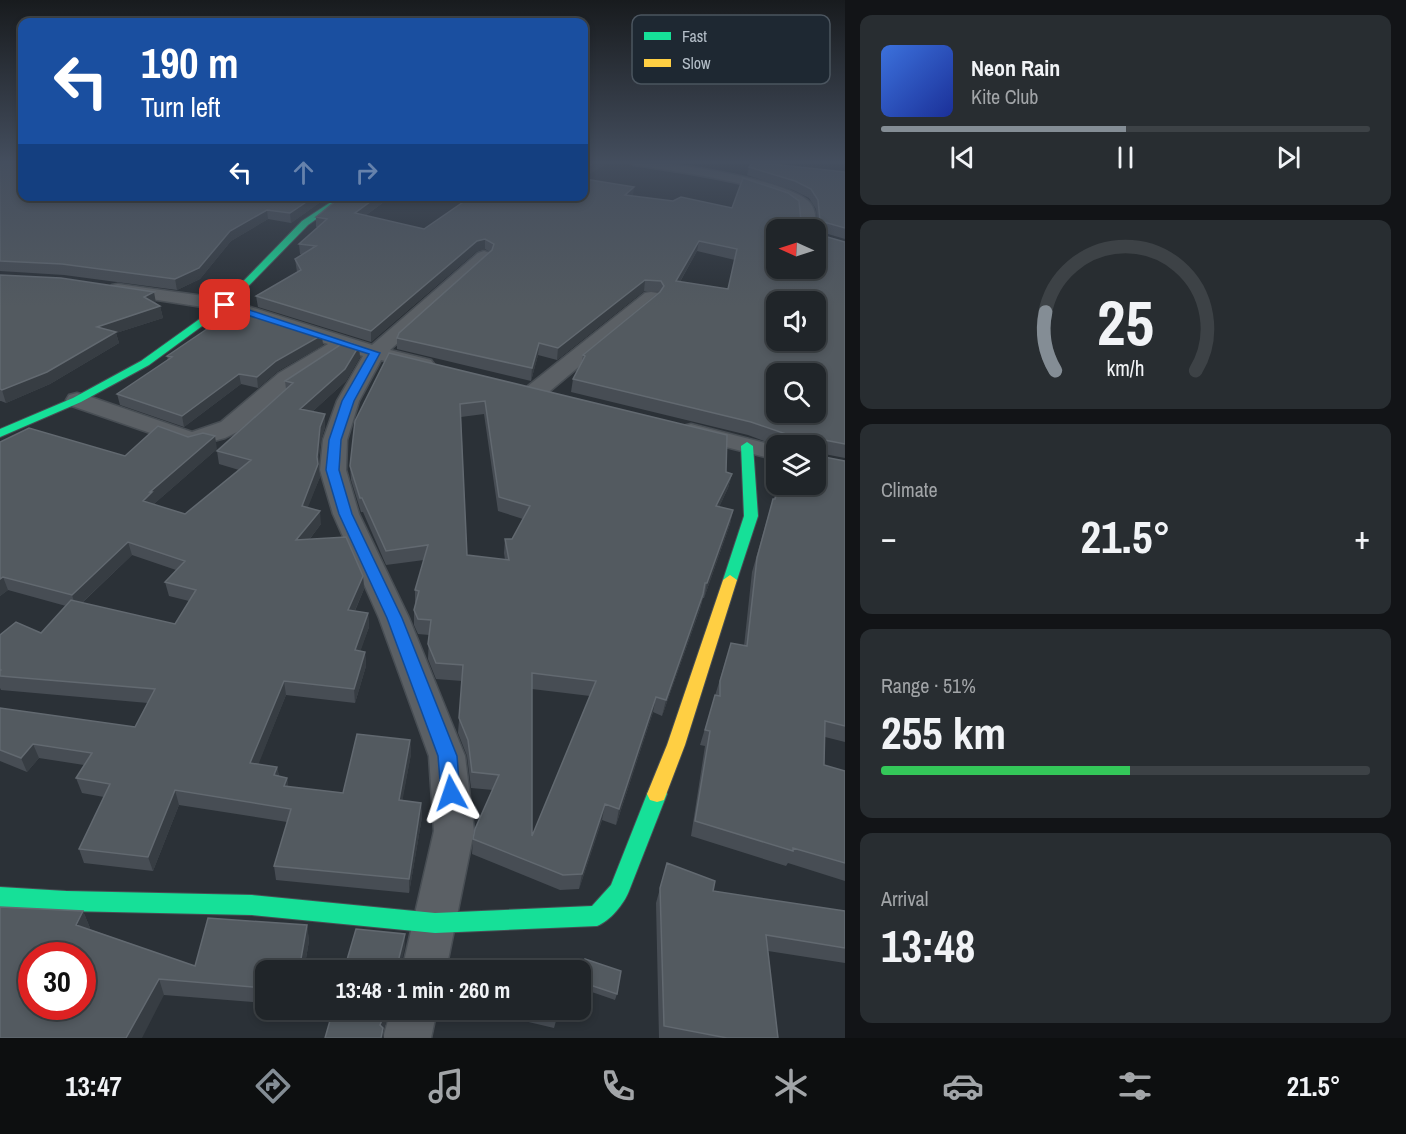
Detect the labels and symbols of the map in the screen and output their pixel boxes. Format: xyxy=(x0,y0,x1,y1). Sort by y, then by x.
legend xyxy=(632,15,830,84)
text: Fast xyxy=(682,25,707,47)
text: Slow xyxy=(682,52,711,74)
north arrow xyxy=(766,219,826,279)
pin xyxy=(199,279,250,330)
position arrow xyxy=(419,761,483,825)
speed limit sign: 30 xyxy=(18,942,96,1020)

